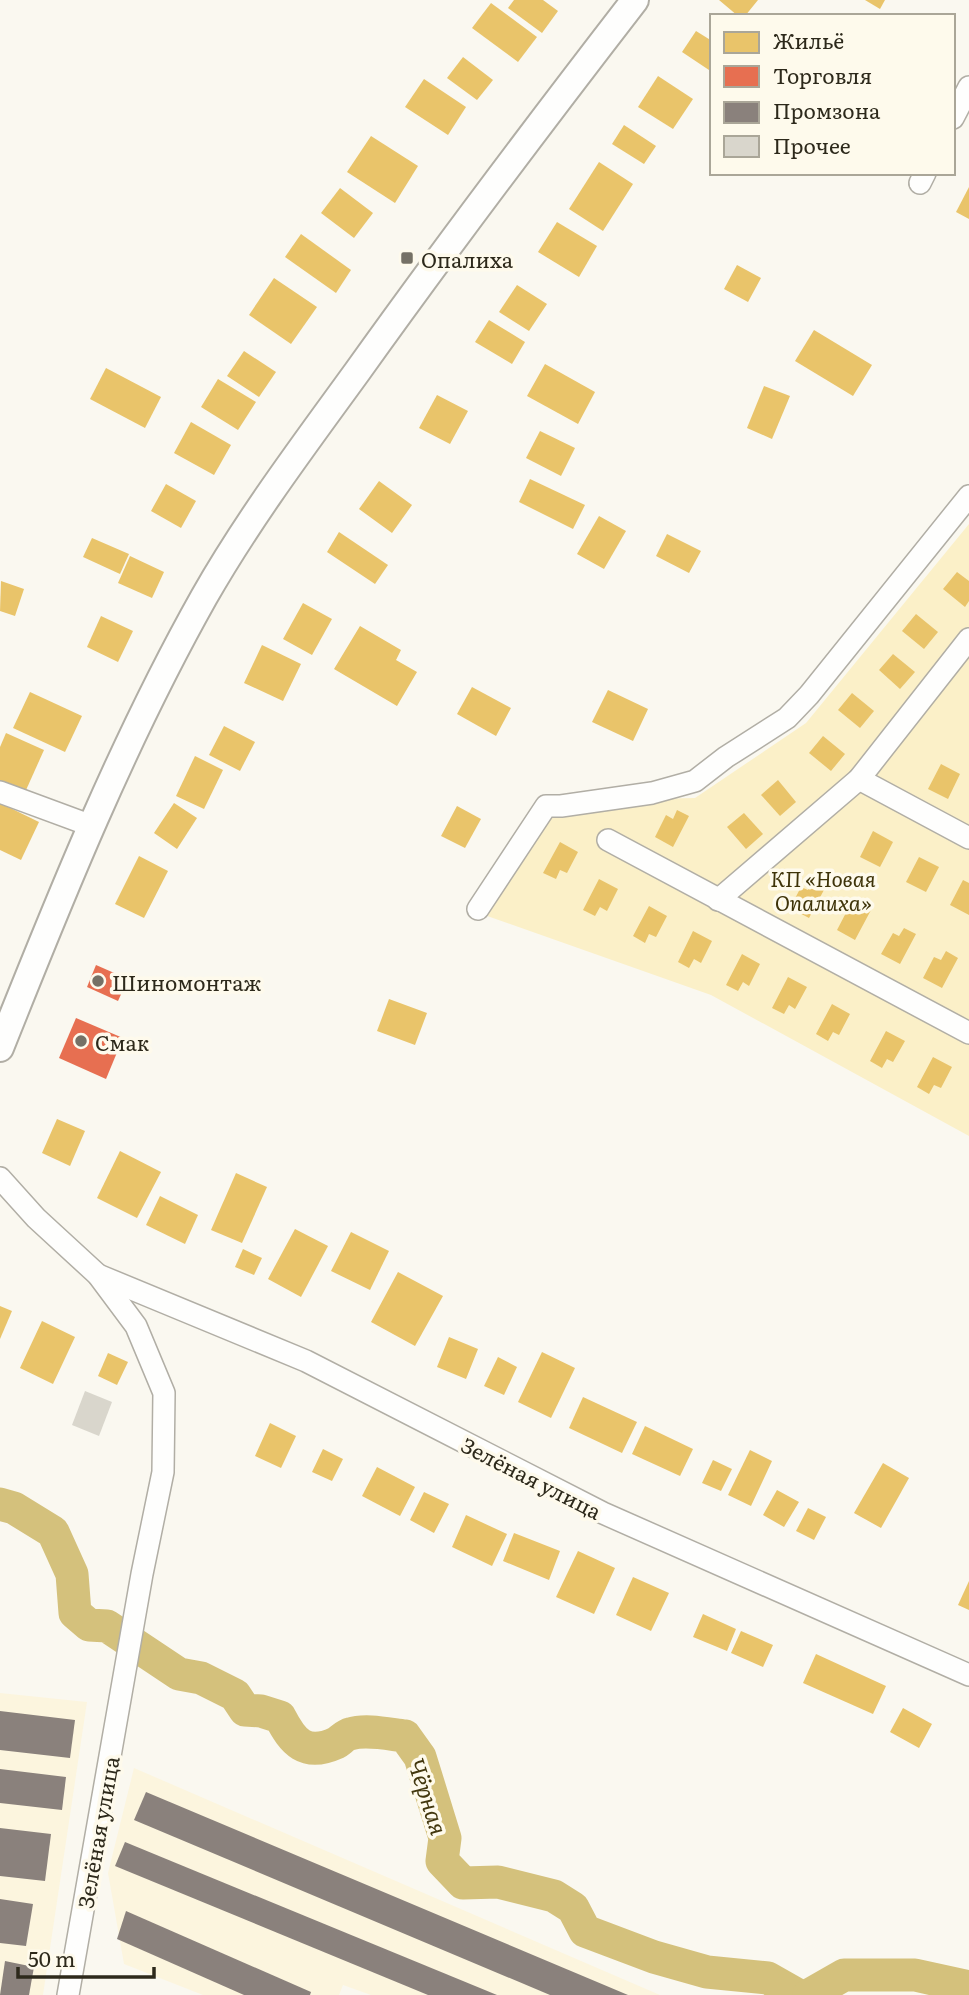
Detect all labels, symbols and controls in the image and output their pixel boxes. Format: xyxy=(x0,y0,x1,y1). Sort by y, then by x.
legend xyxy=(710,14,955,175)
text: Жильё xyxy=(773,24,844,55)
text: Торговля xyxy=(773,59,872,90)
text: Промзона xyxy=(773,94,881,125)
text: Прочее xyxy=(773,129,851,160)
place label: Опалиха xyxy=(421,243,514,274)
marker: Опалиха xyxy=(399,250,415,266)
park label: КП «Новая Опалиха» xyxy=(770,862,876,917)
place label: Шиномонтаж xyxy=(112,966,261,997)
marker: Шиномонтаж xyxy=(90,973,106,989)
place label: Смак xyxy=(95,1026,150,1057)
marker: Смак xyxy=(73,1033,89,1049)
street label: Зелёная улица xyxy=(456,1428,608,1526)
street label: Зелёная улица xyxy=(68,1753,126,1910)
water label: Чёрная xyxy=(401,1753,457,1839)
scale bar xyxy=(18,1936,154,1980)
text: 50 m xyxy=(28,1942,75,1973)

